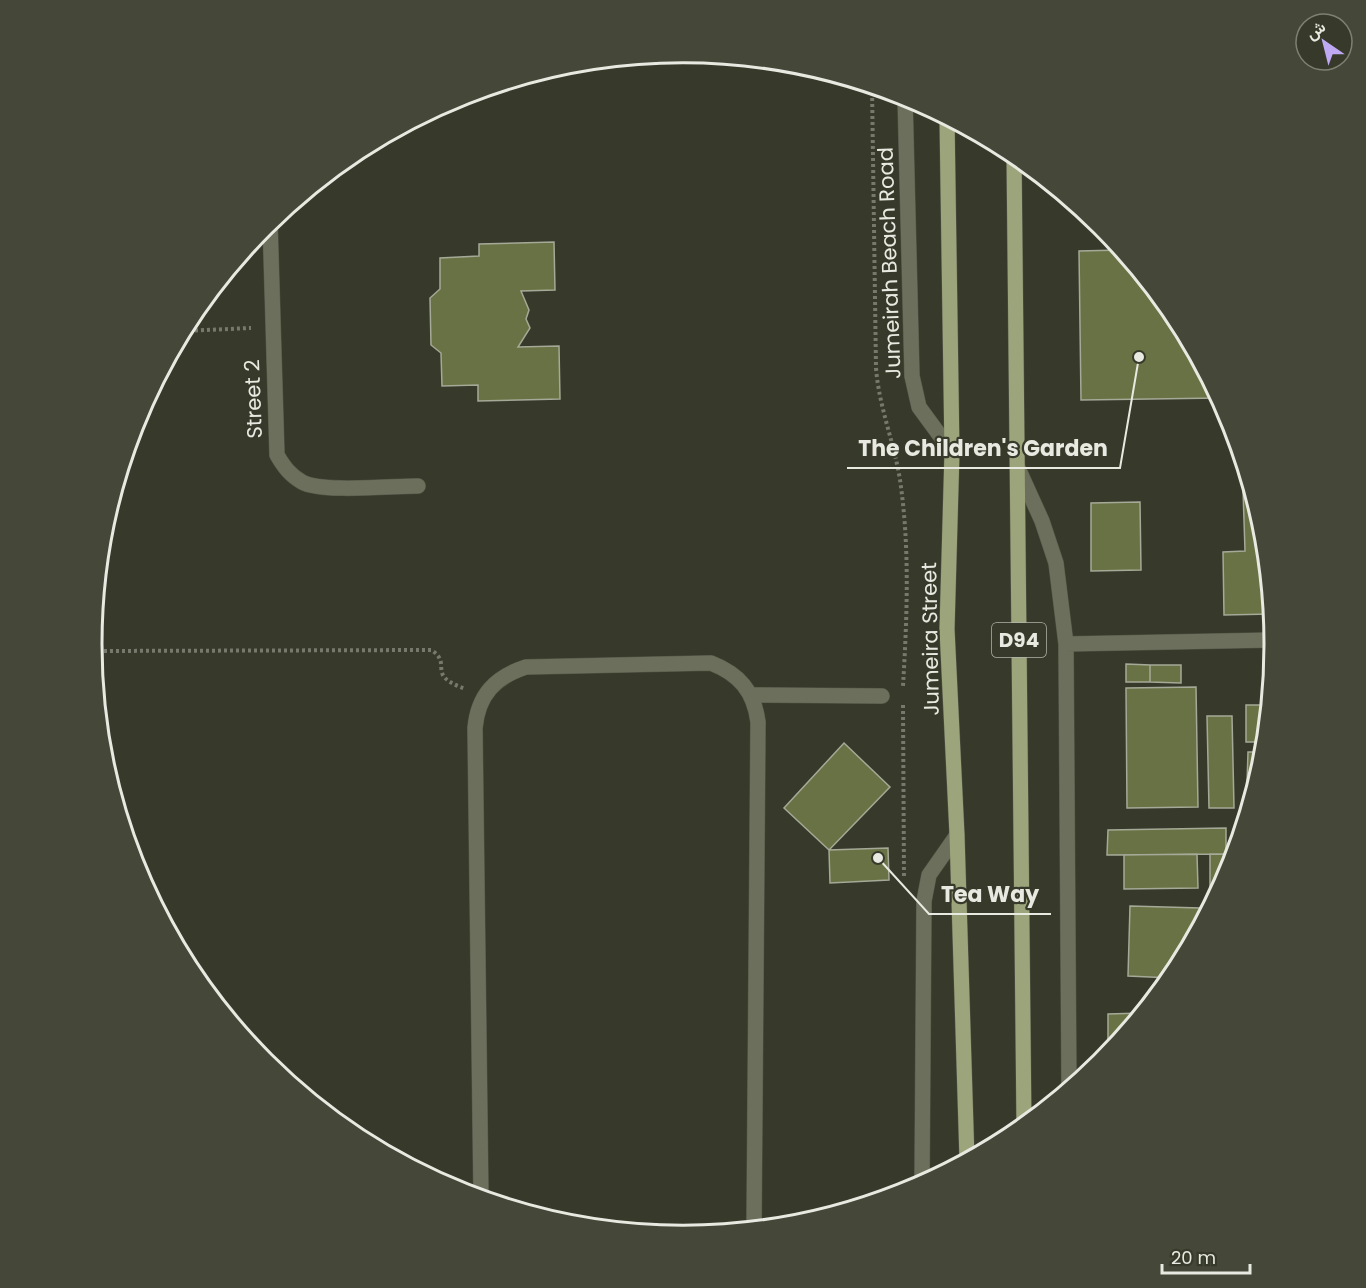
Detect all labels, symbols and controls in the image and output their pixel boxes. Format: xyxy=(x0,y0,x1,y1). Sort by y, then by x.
north arrow xyxy=(1294,12,1354,72)
text: ش xyxy=(1301,15,1330,45)
street label: Jumeirah Beach Road xyxy=(870,147,908,379)
street label: Street 2 xyxy=(237,359,269,439)
callout: The Children's Garden xyxy=(847,428,1120,468)
text: The Children's Garden xyxy=(858,433,1108,464)
street label: Jumeira Street xyxy=(914,562,946,716)
road number: D94 xyxy=(992,623,1046,657)
callout: Tea Way xyxy=(929,874,1051,914)
text: Tea Way xyxy=(941,879,1039,910)
scale bar xyxy=(1162,1237,1250,1275)
text: 20 m xyxy=(1171,1245,1216,1270)

